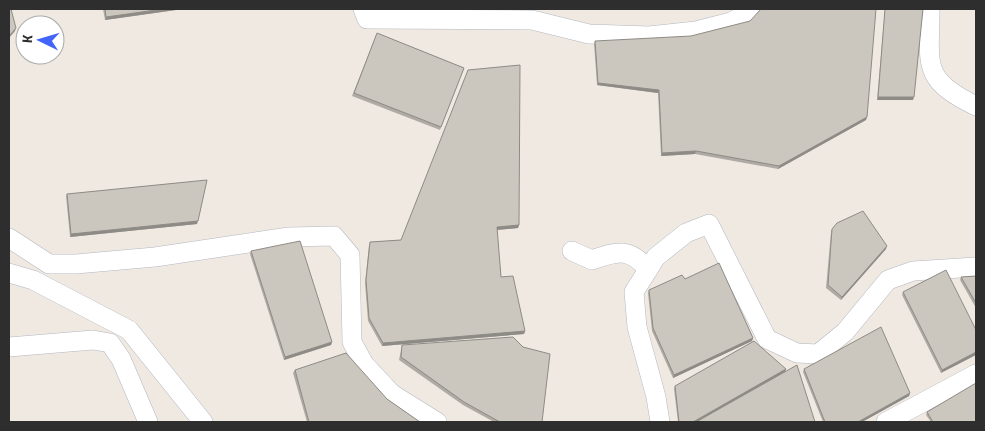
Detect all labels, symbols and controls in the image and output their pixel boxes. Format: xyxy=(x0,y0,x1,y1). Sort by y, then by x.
north arrow xyxy=(15,15,65,65)
text: K xyxy=(16,33,37,44)

